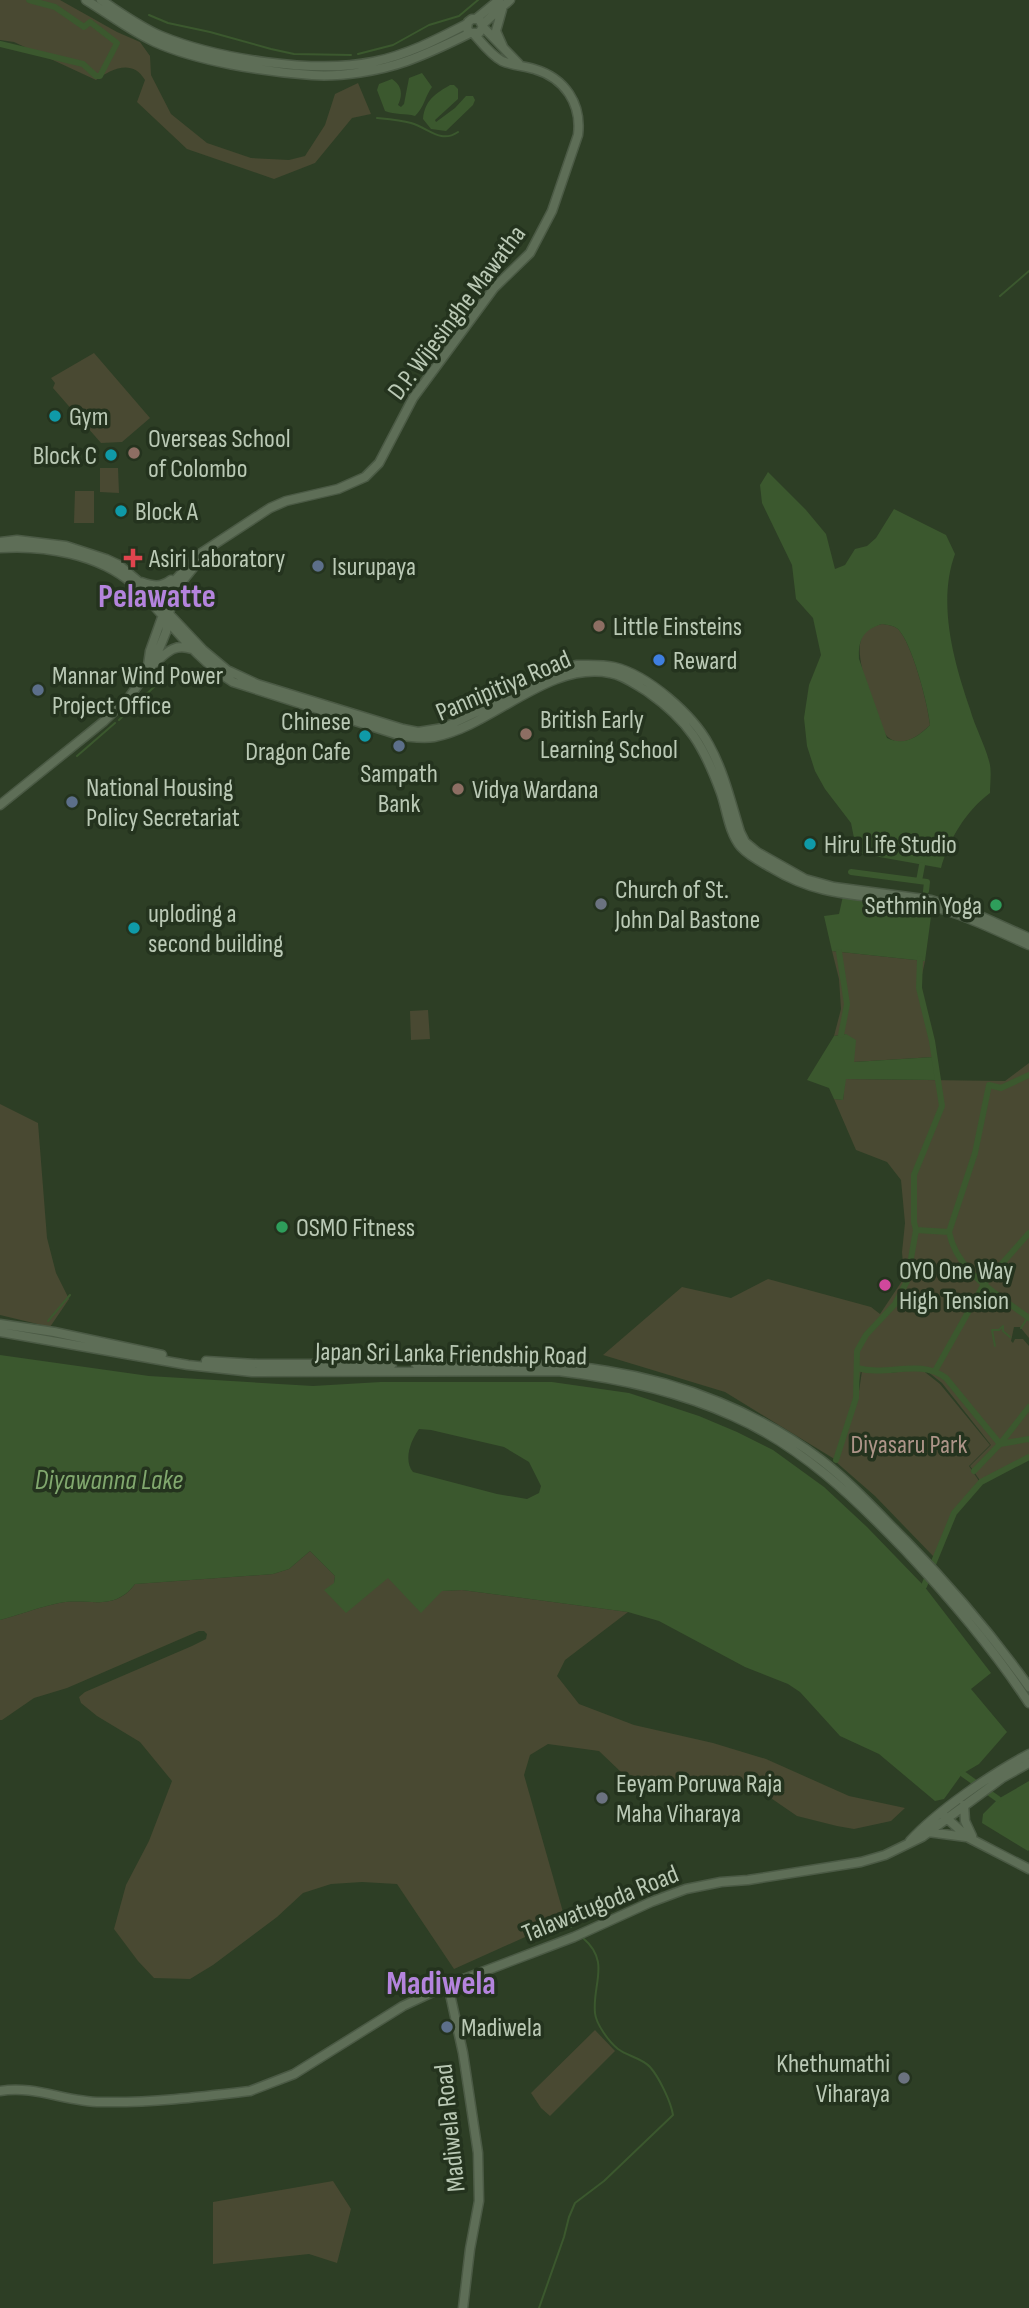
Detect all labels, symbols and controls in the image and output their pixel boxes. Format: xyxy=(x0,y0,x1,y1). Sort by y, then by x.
street label: D.P. Wijesinghe Mawatha xyxy=(382,220,533,406)
place label: Gym xyxy=(69,402,108,433)
marker: Gym xyxy=(47,408,63,424)
place label: Overseas School of Colombo xyxy=(148,424,291,485)
place label: Block C xyxy=(33,441,97,472)
marker: Overseas School of Colombo xyxy=(126,445,142,461)
marker: Block C xyxy=(103,447,119,463)
place label: Block A xyxy=(135,497,199,528)
marker: Block A xyxy=(113,503,129,519)
place label: Asiri Laboratory xyxy=(148,544,285,575)
marker: Asiri Laboratory xyxy=(123,548,143,568)
place label: Isurupaya xyxy=(332,552,416,583)
marker: Isurupaya xyxy=(310,558,326,574)
district label: Pelawatte xyxy=(98,577,216,617)
place label: Little Einsteins xyxy=(613,612,742,643)
marker: Little Einsteins xyxy=(591,618,607,634)
street label: Pannipitiya Road xyxy=(432,644,576,729)
place label: Reward xyxy=(673,646,737,677)
marker: Reward xyxy=(651,652,667,668)
place label: Mannar Wind Power Project Office xyxy=(52,661,224,722)
marker: Mannar Wind Power Project Office xyxy=(30,682,46,698)
place label: British Early Learning School xyxy=(540,705,678,766)
place label: Chinese Dragon Cafe xyxy=(245,707,351,768)
marker: British Early Learning School xyxy=(518,726,534,742)
marker: Chinese Dragon Cafe xyxy=(357,728,373,744)
marker: Sampath Bank xyxy=(391,738,407,754)
place label: Sampath Bank xyxy=(360,759,438,820)
place label: National Housing Policy Secretariat xyxy=(86,773,240,834)
place label: Vidya Wardana xyxy=(472,775,598,806)
marker: Vidya Wardana xyxy=(450,781,466,797)
marker: National Housing Policy Secretariat xyxy=(64,794,80,810)
place label: Hiru Life Studio xyxy=(824,830,957,861)
marker: Hiru Life Studio xyxy=(802,836,818,852)
place label: Church of St. John Dal Bastone xyxy=(614,875,760,936)
place label: Sethmin Yoga xyxy=(864,891,982,922)
marker: Church of St. John Dal Bastone xyxy=(593,896,609,912)
marker: Sethmin Yoga xyxy=(988,897,1004,913)
place label: uploding a second building xyxy=(148,899,284,960)
marker: uploding a second building xyxy=(126,920,142,936)
place label: OSMO Fitness xyxy=(296,1213,415,1244)
marker: OSMO Fitness xyxy=(274,1219,290,1235)
place label: OYO One Way High Tension xyxy=(899,1256,1013,1317)
marker: OYO One Way High Tension xyxy=(877,1277,893,1293)
street label: Japan Sri Lanka Friendship Road xyxy=(314,1337,587,1372)
park label: Diyasaru Park xyxy=(850,1430,968,1461)
water label: Diyawanna Lake xyxy=(35,1464,183,1497)
place label: Eeyam Poruwa Raja Maha Viharaya xyxy=(616,1769,782,1830)
marker: Eeyam Poruwa Raja Maha Viharaya xyxy=(594,1790,610,1806)
street label: Talawatugoda Road xyxy=(518,1859,683,1950)
district label: Madiwela xyxy=(386,1964,496,2004)
place label: Madiwela xyxy=(461,2013,542,2044)
marker: Madiwela xyxy=(439,2019,455,2035)
place label: Khethumathi Viharaya xyxy=(776,2049,890,2110)
street label: Madiwela Road xyxy=(428,2062,473,2193)
marker: Khethumathi Viharaya xyxy=(896,2070,912,2086)

